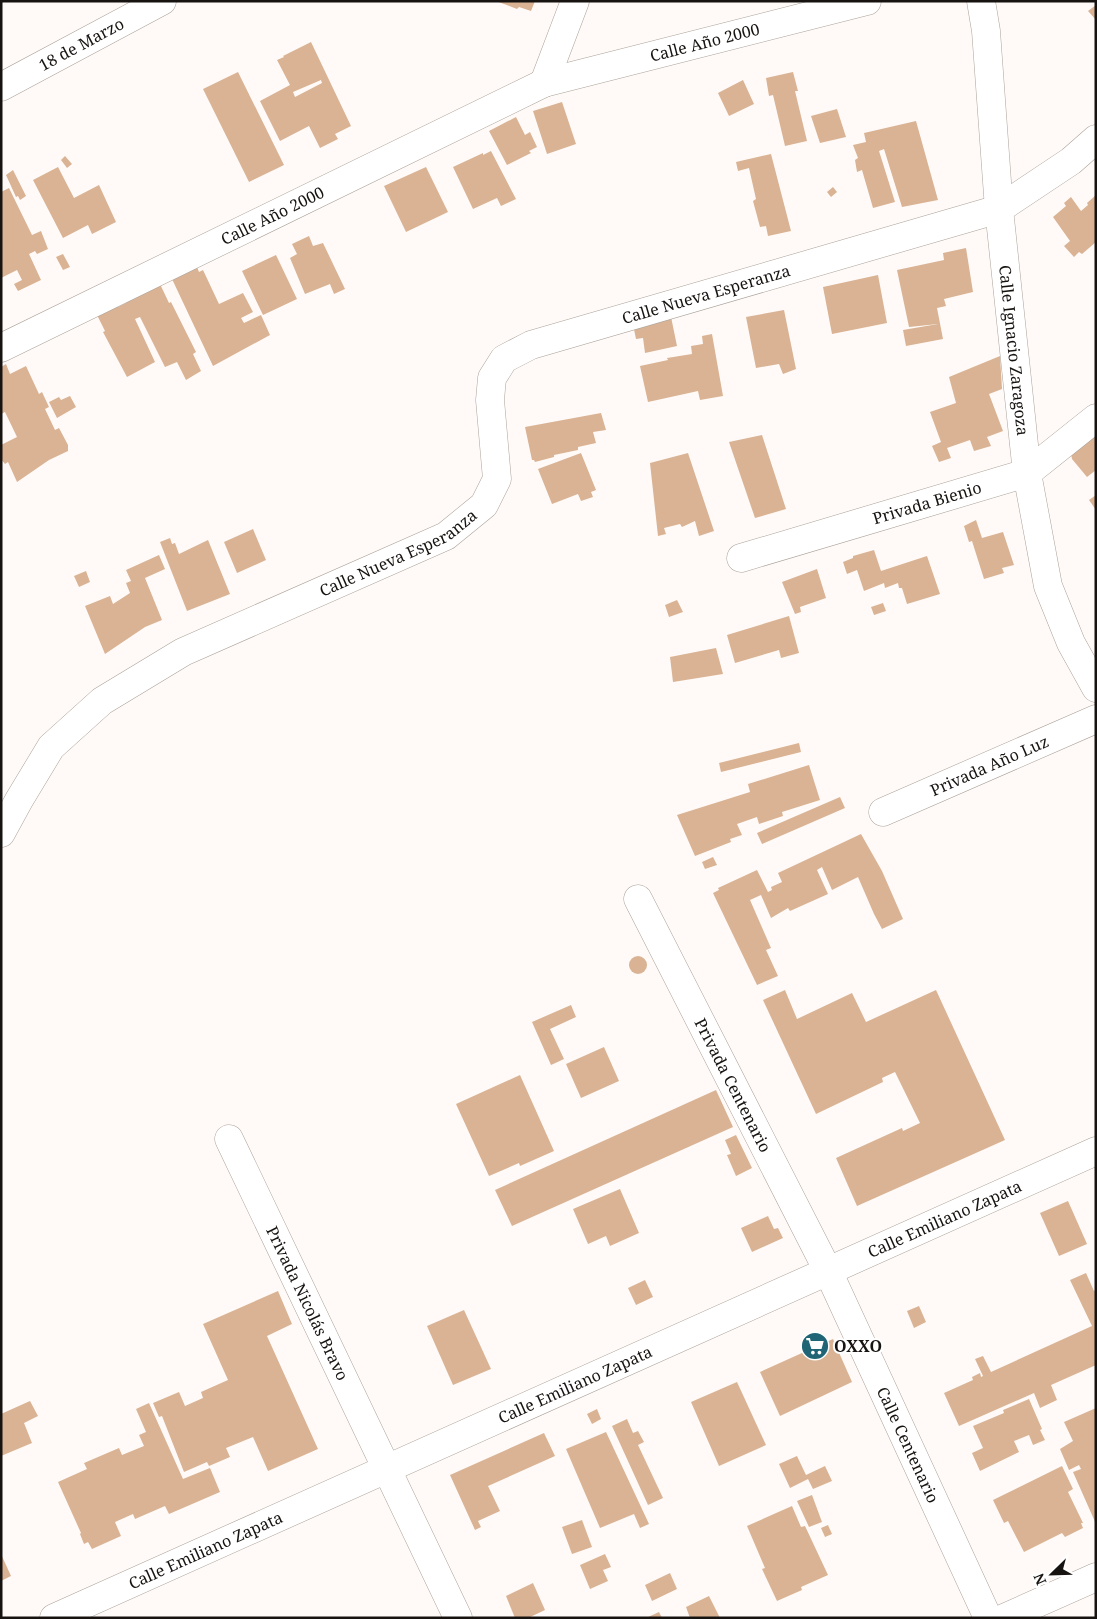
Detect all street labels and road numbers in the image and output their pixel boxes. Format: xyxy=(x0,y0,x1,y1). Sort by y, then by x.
street label: 18 de Marzo xyxy=(35,12,128,76)
street label: Calle Año 2000 xyxy=(648,18,762,67)
street label: Calle Año 2000 xyxy=(217,181,328,250)
street label: Calle Nueva Esperanza xyxy=(619,259,793,329)
street label: Calle Ignacio Zaragoza xyxy=(994,264,1034,437)
street label: Privada Bienio xyxy=(870,476,984,529)
street label: Calle Nueva Esperanza xyxy=(316,504,481,602)
street label: Privada Año Luz xyxy=(927,730,1052,801)
street label: Privada Centenario xyxy=(690,1014,776,1156)
street label: Calle Emiliano Zapata xyxy=(864,1175,1025,1263)
street label: Privada Nicolás Bravo xyxy=(261,1222,354,1384)
street label: Calle Emiliano Zapata xyxy=(495,1340,656,1429)
street label: Calle Centenario xyxy=(872,1383,944,1506)
street label: Calle Emiliano Zapata xyxy=(125,1506,286,1594)

